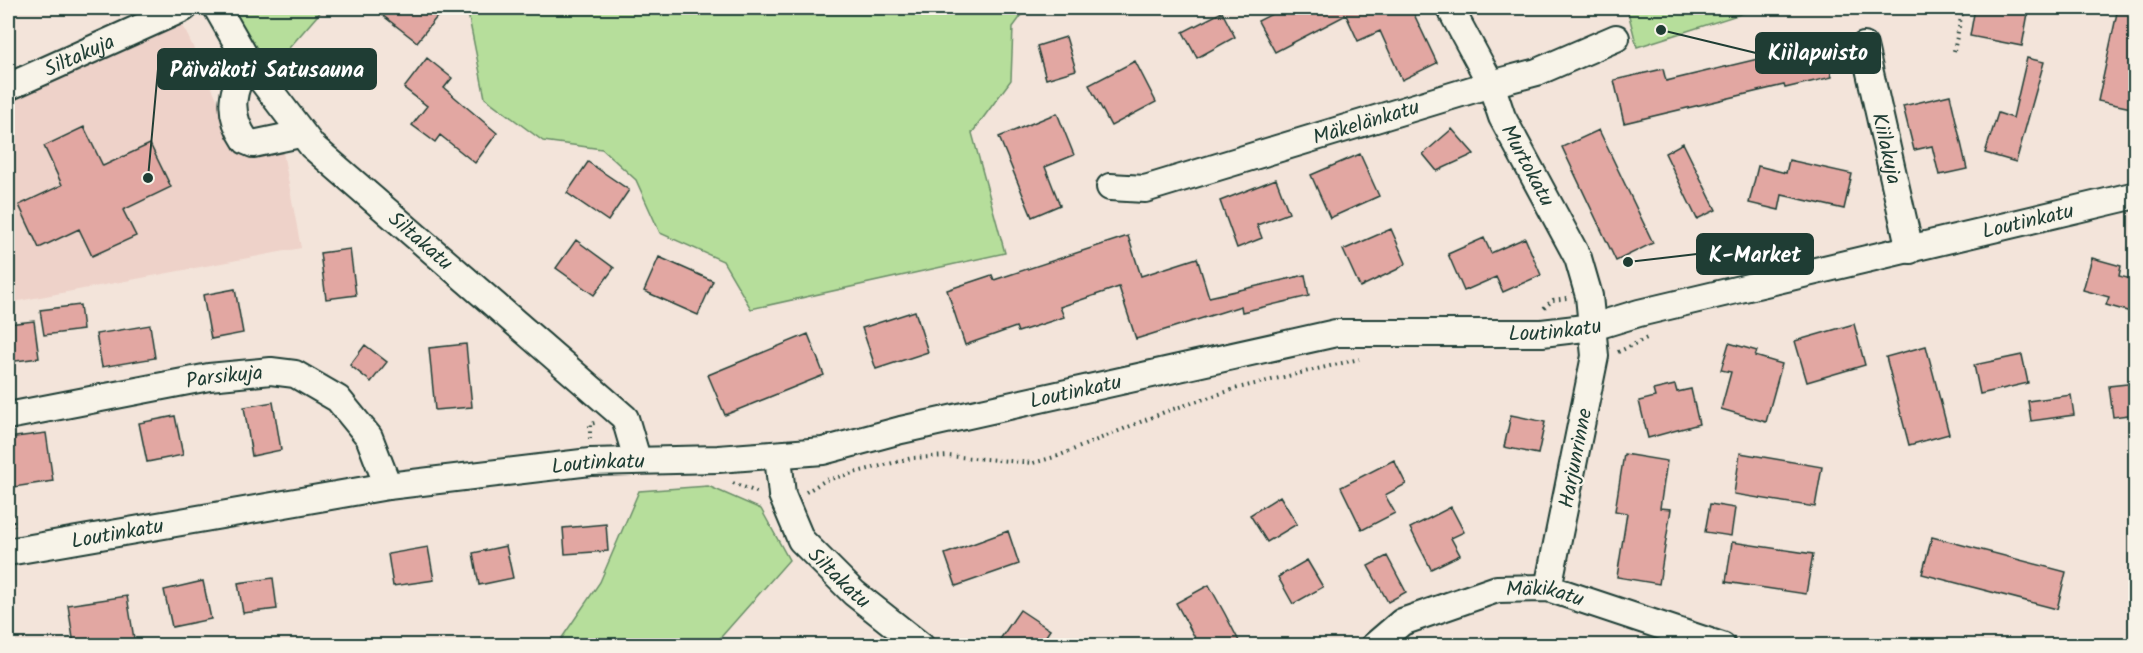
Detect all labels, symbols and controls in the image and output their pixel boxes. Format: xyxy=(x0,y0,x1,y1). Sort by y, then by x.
street label: Siltakuja xyxy=(39,26,121,87)
callout: Kiilapuisto xyxy=(1756,33,1880,73)
text: Kiilapuisto xyxy=(1768,37,1868,72)
callout: Päiväkoti Satusauna xyxy=(158,49,376,89)
text: Päiväkoti Satusauna xyxy=(170,54,364,89)
street label: Mäkelänkatu xyxy=(1309,92,1424,155)
street label: Kiilakuja xyxy=(1862,110,1910,188)
street label: Murtokatu xyxy=(1491,119,1562,213)
street label: Loutinkatu xyxy=(1979,195,2077,249)
street label: Siltakatu xyxy=(380,204,460,279)
callout: K-Market xyxy=(1697,234,1813,274)
text: K-Market xyxy=(1709,239,1802,274)
street label: Loutinkatu xyxy=(1508,310,1606,351)
street label: Parsikuja xyxy=(183,357,264,399)
street label: Loutinkatu xyxy=(1027,366,1125,419)
street label: Harjunrinne xyxy=(1551,405,1602,511)
street label: Loutinkatu xyxy=(550,446,645,484)
street label: Loutinkatu xyxy=(69,510,166,559)
street label: Siltakatu xyxy=(799,540,877,618)
street label: Mäkikatu xyxy=(1506,573,1588,617)

